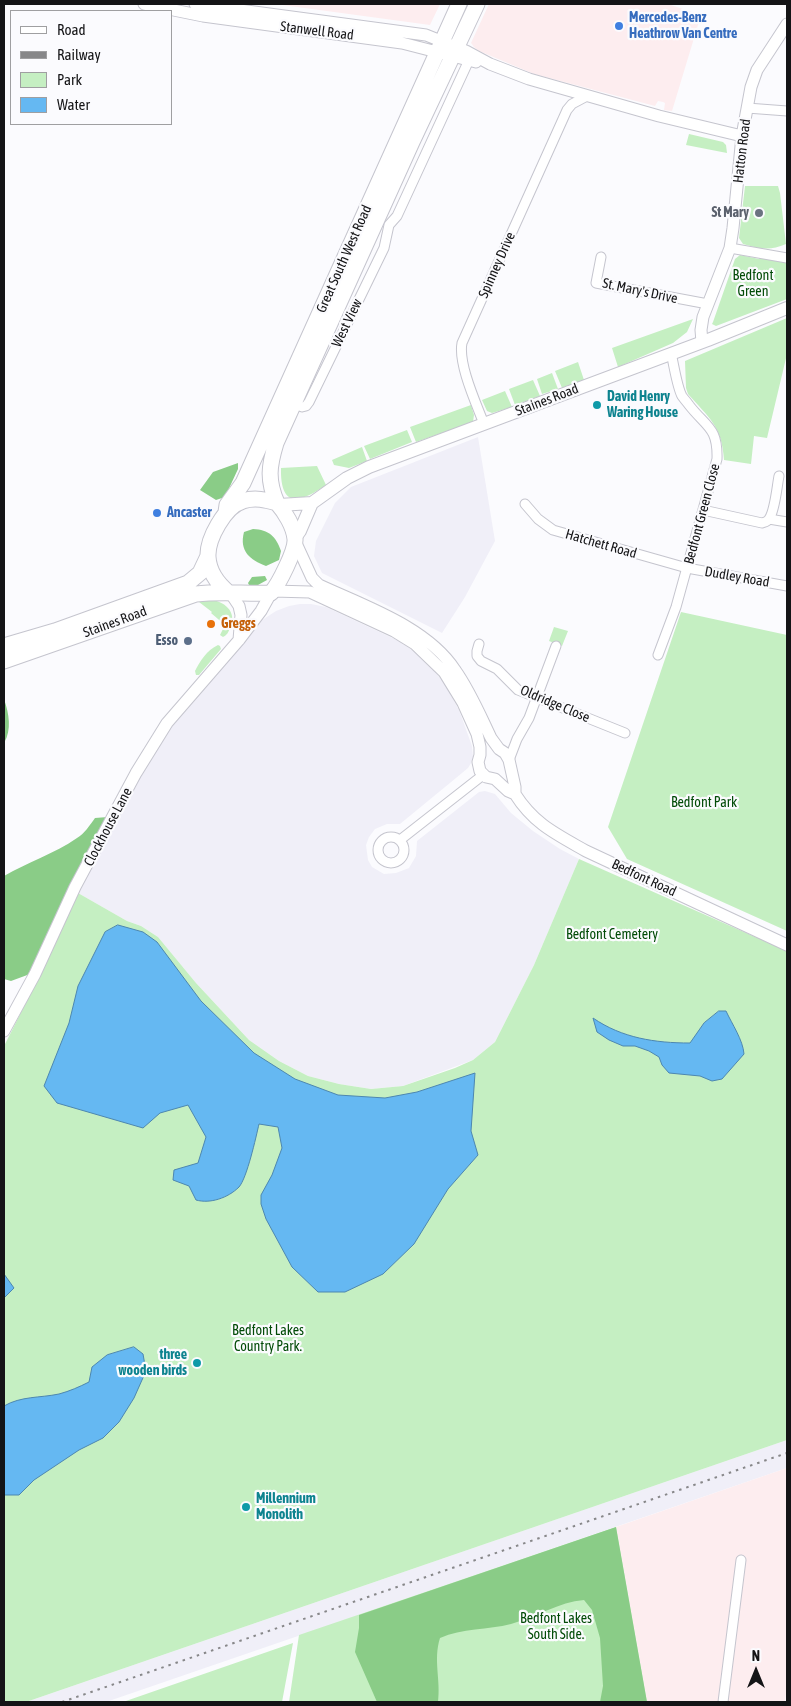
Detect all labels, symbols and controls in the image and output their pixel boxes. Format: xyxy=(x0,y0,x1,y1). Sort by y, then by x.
legend xyxy=(10,10,172,125)
place label: Mercedes-Benz Heathrow Van Centre xyxy=(629,10,737,42)
street label: Stanwell Road xyxy=(279,18,355,44)
marker: Mercedes-Benz Heathrow Van Centre xyxy=(613,20,625,32)
text: Road xyxy=(57,21,86,38)
text: Railway xyxy=(57,46,101,63)
text: Park xyxy=(57,71,82,88)
text: Water xyxy=(57,96,90,113)
street label: Hatton Road xyxy=(730,118,754,184)
street label: Great South West Road xyxy=(313,203,375,315)
place label: St Mary xyxy=(711,205,749,221)
marker: St Mary xyxy=(753,207,765,219)
street label: Spinney Drive xyxy=(475,229,519,301)
park label: Bedfont Green xyxy=(733,268,773,300)
street label: St. Mary's Drive xyxy=(601,275,679,307)
street label: West View xyxy=(328,296,366,350)
street label: Staines Road xyxy=(513,380,581,420)
place label: David Henry Waring House xyxy=(607,389,678,422)
marker: David Henry Waring House xyxy=(591,399,603,411)
street label: Bedfont Green Close xyxy=(681,462,723,566)
place label: Ancaster xyxy=(167,505,212,521)
marker: Ancaster xyxy=(151,507,163,519)
street label: Hatchett Road xyxy=(563,526,639,562)
street label: Dudley Road xyxy=(703,563,771,591)
street label: Staines Road xyxy=(81,603,149,641)
place label: Greggs xyxy=(221,616,256,632)
marker: Greggs xyxy=(205,618,217,630)
place label: Esso xyxy=(156,633,178,649)
marker: Esso xyxy=(182,635,194,647)
street label: Oldridge Close xyxy=(518,682,592,726)
street label: Clockhouse Lane xyxy=(80,785,136,869)
park label: Bedfont Park xyxy=(671,795,737,811)
street label: Bedfont Road xyxy=(609,856,679,900)
park label: Bedfont Cemetery xyxy=(566,927,658,943)
park label: Bedfont Lakes Country Park. xyxy=(232,1323,304,1355)
place label: three wooden birds xyxy=(118,1347,187,1380)
marker: three wooden birds xyxy=(191,1357,203,1369)
place label: Millennium Monolith xyxy=(256,1491,316,1524)
marker: Millennium Monolith xyxy=(240,1501,252,1513)
park label: Bedfont Lakes South Side. xyxy=(520,1611,592,1644)
north arrow xyxy=(731,1646,781,1696)
text: N xyxy=(752,1648,760,1664)

